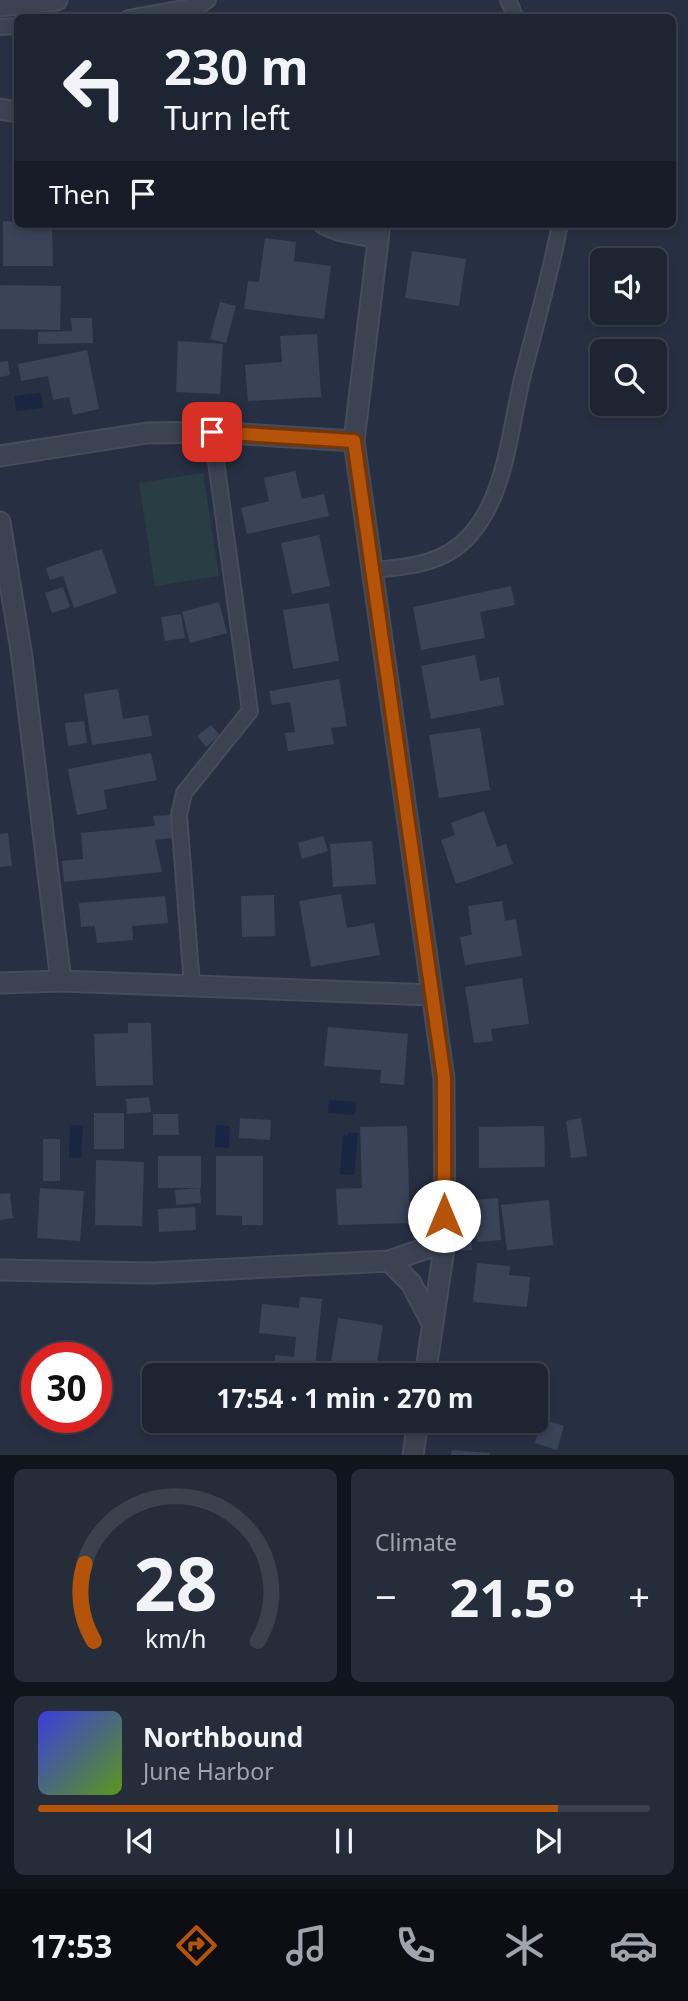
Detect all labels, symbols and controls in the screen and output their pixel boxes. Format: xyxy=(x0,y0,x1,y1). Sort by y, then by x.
text: 230 m xyxy=(164,33,309,99)
icon: left xyxy=(49,42,140,133)
text: Turn left xyxy=(164,96,290,139)
icon: arrive xyxy=(124,175,162,213)
text: Then xyxy=(49,176,110,212)
map controls xyxy=(590,248,667,416)
button: sound xyxy=(590,248,667,325)
button: search xyxy=(590,339,667,416)
pin xyxy=(182,402,242,462)
icon: arrive xyxy=(193,413,231,451)
position arrow xyxy=(407,1179,481,1253)
speed limit sign: 30 xyxy=(21,1342,112,1433)
text: 17:54 · 1 min · 270 m xyxy=(217,1380,473,1416)
text: Climate xyxy=(375,1526,457,1558)
text: 28 xyxy=(134,1534,217,1633)
text: 21.5° xyxy=(450,1561,575,1632)
text: − xyxy=(375,1570,397,1622)
text: + xyxy=(628,1570,650,1622)
text: km/h xyxy=(145,1621,206,1655)
text: Northbound xyxy=(143,1719,303,1755)
text: June Harbor xyxy=(143,1755,274,1787)
icon: previous xyxy=(121,1822,159,1860)
icon: pause xyxy=(325,1822,363,1860)
icon: next xyxy=(529,1822,567,1860)
icon: directions xyxy=(172,1921,221,1970)
icon: music xyxy=(282,1921,331,1970)
icon: phone xyxy=(391,1921,440,1970)
icon: climate xyxy=(500,1921,549,1970)
icon: car xyxy=(609,1921,658,1970)
text: 17:53 xyxy=(30,1924,112,1967)

